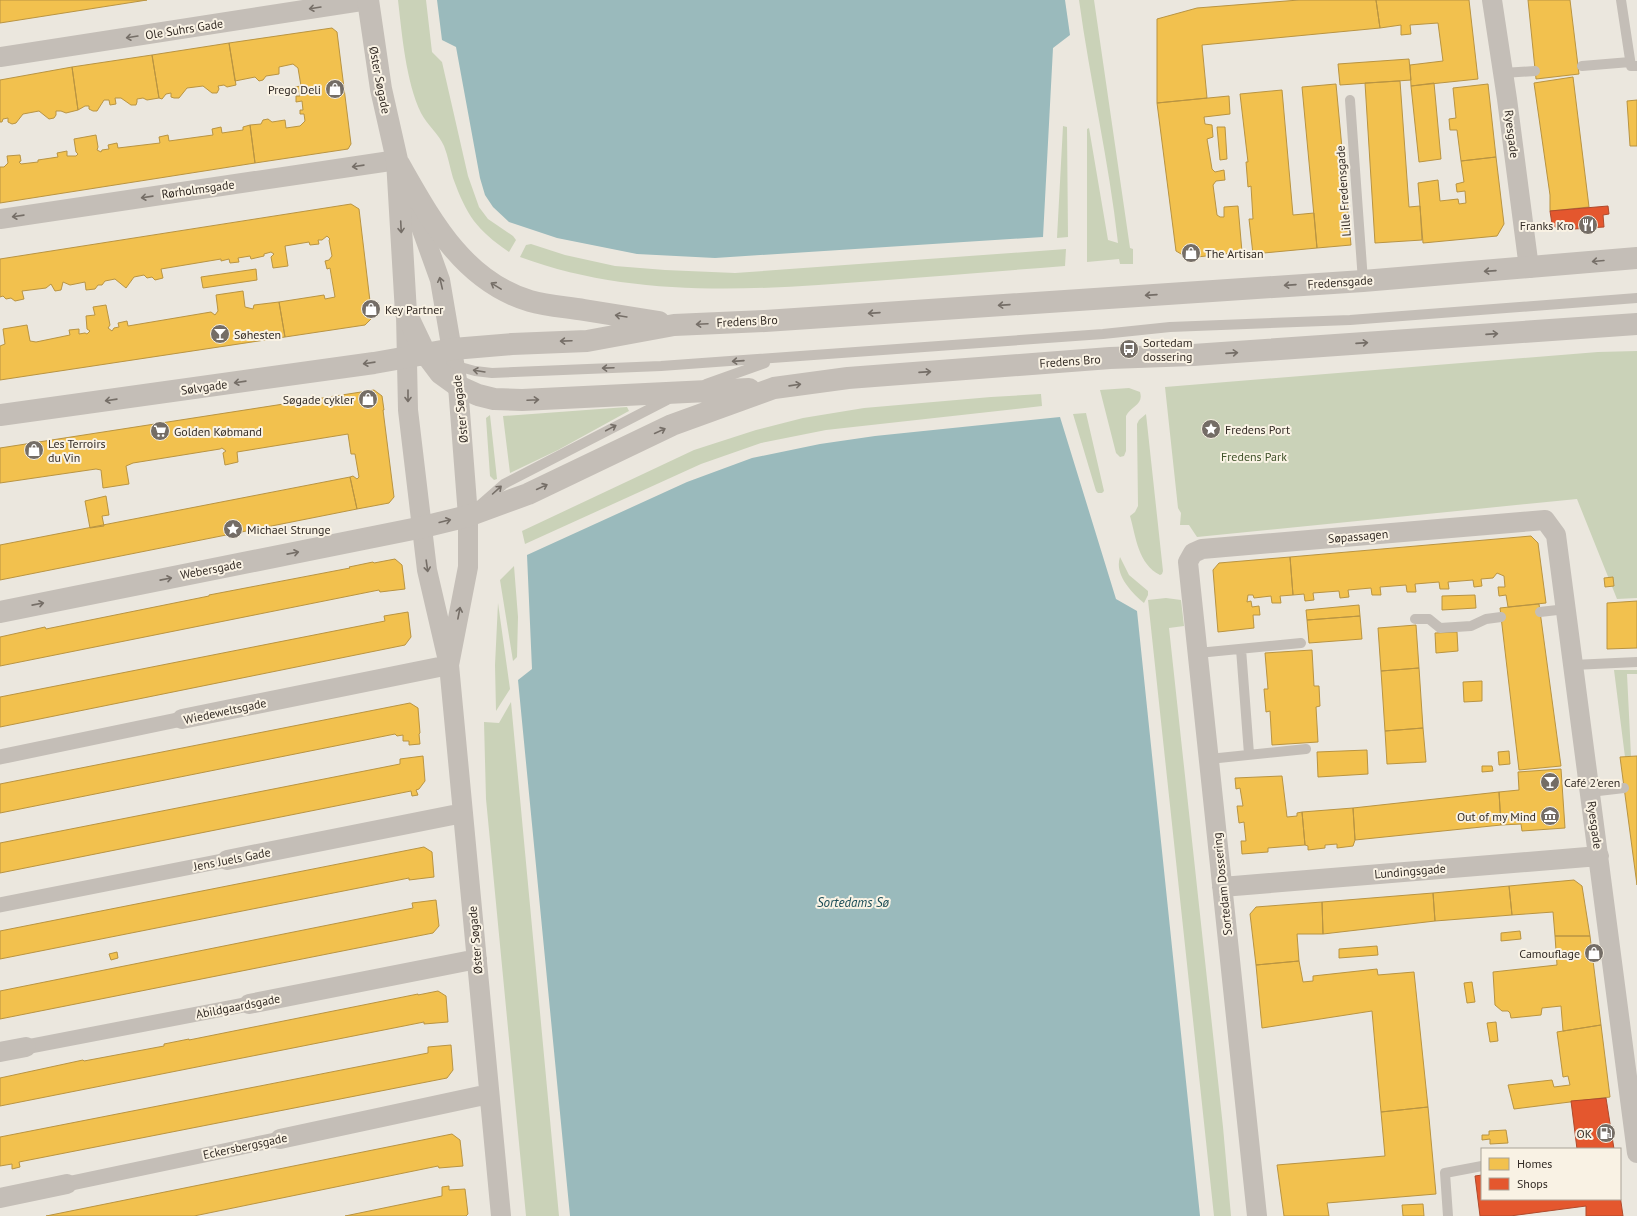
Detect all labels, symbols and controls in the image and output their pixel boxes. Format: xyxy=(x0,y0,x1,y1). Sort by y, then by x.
one-way arrow xyxy=(309,4,322,12)
street label: Ole Suhrs Gade xyxy=(144,15,224,43)
one-way arrow xyxy=(125,33,138,41)
street label: Øster Søgade xyxy=(366,45,394,115)
shop icon: Prego Deli xyxy=(324,78,346,100)
place label: Prego Deli xyxy=(268,82,321,97)
street label: Ryesgade xyxy=(1502,109,1522,159)
street label: Lille Fredensgade xyxy=(1332,145,1354,237)
one-way arrow xyxy=(352,162,365,170)
street label: Rørholmsgade xyxy=(161,176,235,202)
one-way arrow xyxy=(141,193,154,201)
one-way arrow xyxy=(12,212,25,220)
restaurant icon: Franks Kro xyxy=(1577,214,1599,236)
place label: Franks Kro xyxy=(1520,218,1574,233)
one-way arrow xyxy=(397,220,404,233)
shop icon: The Artisan xyxy=(1180,242,1202,264)
place label: The Artisan xyxy=(1205,246,1263,261)
one-way arrow xyxy=(1592,258,1605,265)
one-way arrow xyxy=(1484,267,1497,274)
street label: Fredensgade xyxy=(1307,272,1373,292)
one-way arrow xyxy=(436,277,444,290)
one-way arrow xyxy=(490,281,502,289)
one-way arrow xyxy=(1284,282,1297,289)
one-way arrow xyxy=(1145,291,1158,298)
shop icon: Key Partner xyxy=(360,298,382,320)
one-way arrow xyxy=(998,301,1011,308)
place label: Key Partner xyxy=(385,302,443,317)
one-way arrow xyxy=(868,310,881,317)
one-way arrow xyxy=(615,312,628,320)
street label: Fredens Bro xyxy=(716,312,778,330)
one-way arrow xyxy=(696,320,709,327)
bar icon: Søhesten xyxy=(209,323,231,345)
place label: Søhesten xyxy=(234,327,281,342)
one-way arrow xyxy=(1485,331,1498,338)
place label: Sortedam dossering xyxy=(1143,335,1192,364)
one-way arrow xyxy=(560,338,573,345)
bus stop icon: Sortedam dossering xyxy=(1118,338,1140,360)
one-way arrow xyxy=(1355,340,1368,347)
one-way arrow xyxy=(1225,349,1238,356)
street label: Fredens Bro xyxy=(1039,351,1101,371)
one-way arrow xyxy=(732,357,745,364)
one-way arrow xyxy=(363,359,376,367)
one-way arrow xyxy=(602,365,615,372)
one-way arrow xyxy=(473,367,486,375)
one-way arrow xyxy=(918,368,931,375)
street label: Øster Søgade xyxy=(449,374,471,444)
street label: Sølvgade xyxy=(180,376,228,398)
one-way arrow xyxy=(234,378,247,386)
one-way arrow xyxy=(788,381,801,389)
shop icon: Søgade cykler xyxy=(357,388,379,410)
one-way arrow xyxy=(404,389,412,402)
place label: Søgade cykler xyxy=(283,392,354,407)
one-way arrow xyxy=(105,396,118,404)
one-way arrow xyxy=(526,396,539,403)
place icon: Fredens Port xyxy=(1200,418,1222,440)
supermarket icon: Golden Købmand xyxy=(149,420,171,442)
place label: Fredens Port xyxy=(1225,422,1290,437)
place label: Golden Købmand xyxy=(174,424,262,439)
one-way arrow xyxy=(605,424,617,431)
one-way arrow xyxy=(653,427,665,434)
place label: Les Terroirs du Vin xyxy=(48,436,106,465)
shop icon: Les Terroirs du Vin xyxy=(23,439,45,461)
park label: Fredens Park xyxy=(1221,449,1287,464)
one-way arrow xyxy=(536,483,548,490)
one-way arrow xyxy=(492,485,502,494)
one-way arrow xyxy=(439,517,452,525)
place icon: Michael Strunge xyxy=(222,518,244,540)
place label: Michael Strunge xyxy=(247,522,331,537)
street label: Søpassagen xyxy=(1327,526,1389,546)
one-way arrow xyxy=(286,549,299,557)
street label: Webersgade xyxy=(179,556,243,582)
one-way arrow xyxy=(423,559,431,572)
one-way arrow xyxy=(159,574,172,582)
one-way arrow xyxy=(31,600,44,608)
one-way arrow xyxy=(456,607,464,620)
street label: Wiedeweltsgade xyxy=(182,695,268,727)
bar icon: Café 2'eren xyxy=(1539,771,1561,793)
place label: Café 2'eren xyxy=(1564,775,1620,790)
street label: Ryesgade xyxy=(1584,800,1606,850)
museum icon: Out of my Mind xyxy=(1539,805,1561,827)
place label: Out of my Mind xyxy=(1457,809,1536,824)
street label: Sortedam Dossering xyxy=(1209,832,1235,936)
street label: Jens Juels Gade xyxy=(191,844,272,874)
street label: Lundingsgade xyxy=(1374,860,1446,882)
water label: Sortedams Sø xyxy=(817,894,889,911)
street label: Øster Søgade xyxy=(465,905,485,975)
shop icon: Camouflage xyxy=(1583,942,1605,964)
place label: Camouflage xyxy=(1519,946,1580,961)
street label: Abildgaardsgade xyxy=(195,990,281,1022)
fuel station icon: OK xyxy=(1595,1122,1617,1144)
place label: OK xyxy=(1576,1126,1592,1141)
street label: Eckersbergsgade xyxy=(201,1130,289,1162)
legend xyxy=(1481,1148,1621,1200)
text: Homes xyxy=(1517,1156,1552,1171)
text: Shops xyxy=(1517,1176,1548,1191)

